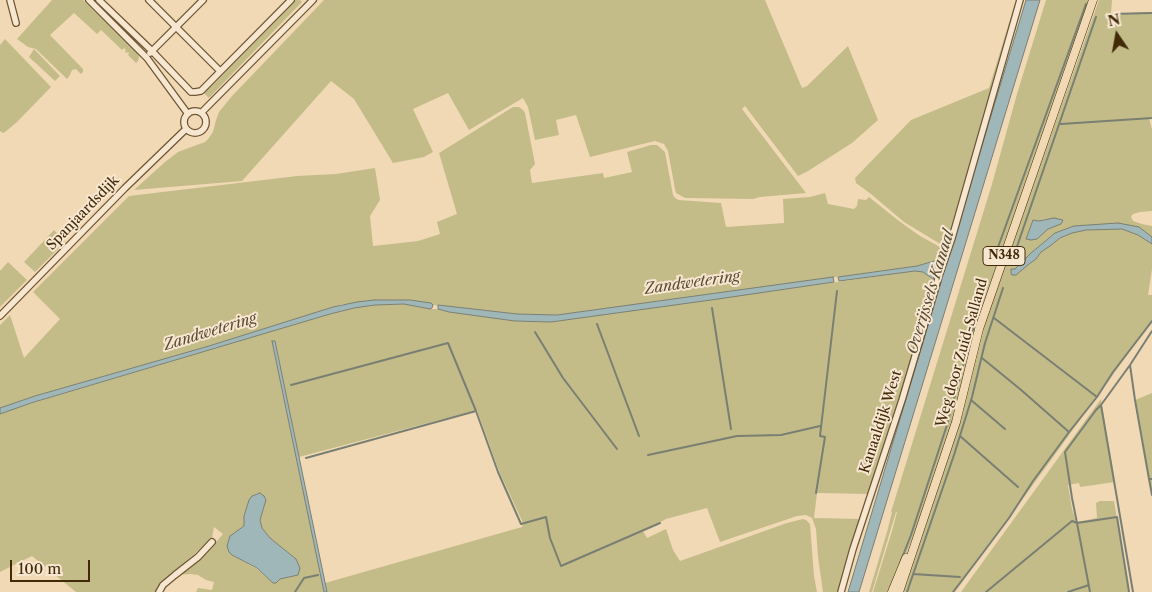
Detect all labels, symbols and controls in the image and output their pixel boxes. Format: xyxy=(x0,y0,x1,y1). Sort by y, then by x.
north arrow xyxy=(1092,10,1142,60)
text: N xyxy=(1106,10,1122,30)
street label: Spanjaardsdijk xyxy=(43,172,123,254)
water label: Overijssels Kanaal xyxy=(904,228,958,356)
road number: N348 xyxy=(983,247,1025,266)
water label: Zandwetering xyxy=(643,267,741,299)
street label: Weg door Zuid-Salland xyxy=(933,277,991,429)
water label: Zandwetering xyxy=(161,309,259,355)
street label: Kanaaldijk West xyxy=(856,368,906,476)
scale bar xyxy=(12,550,92,582)
text: 100 m xyxy=(18,559,61,578)

